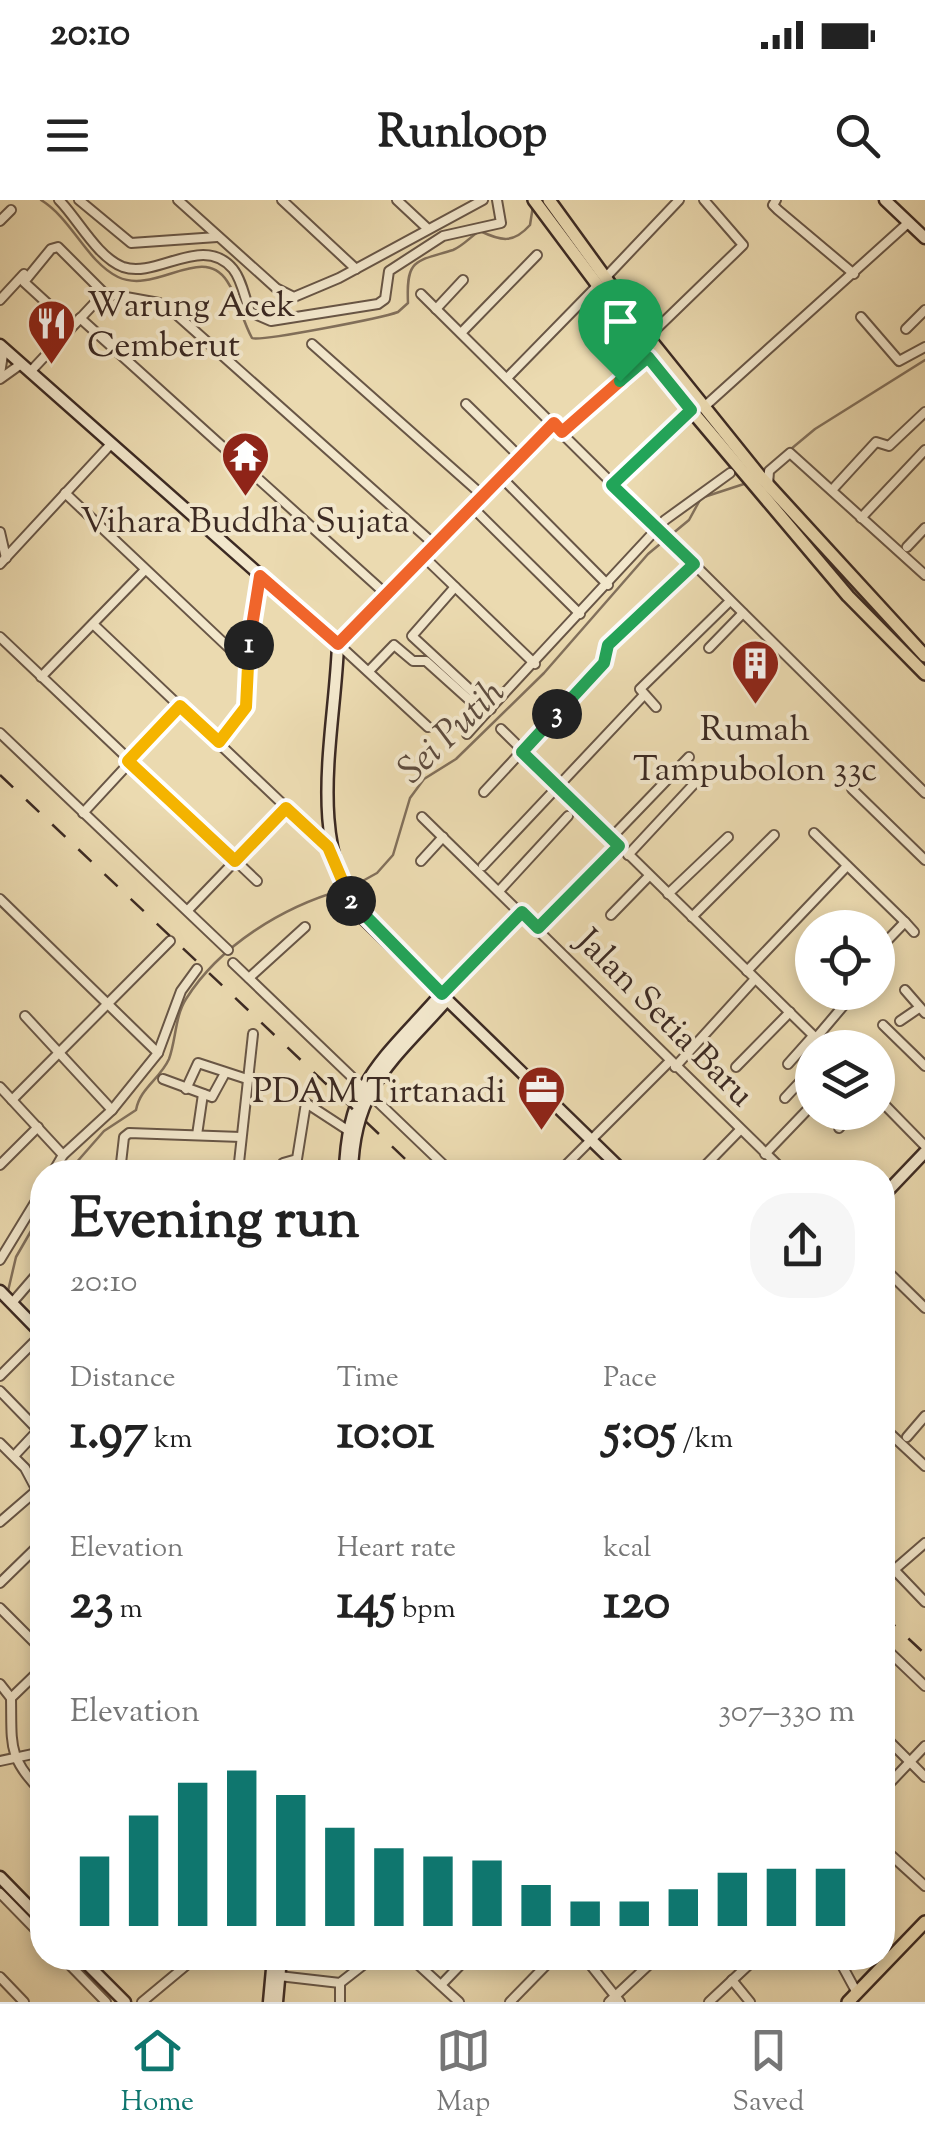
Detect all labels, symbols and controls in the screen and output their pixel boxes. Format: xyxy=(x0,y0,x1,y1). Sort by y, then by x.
text: 20:10 xyxy=(50,8,130,62)
text: Runloop xyxy=(378,103,547,168)
icon: menu xyxy=(40,108,95,163)
icon: search xyxy=(830,108,885,163)
pin xyxy=(578,279,663,382)
place label: Warung Acek Cemberut xyxy=(87,282,295,373)
icon: arrive xyxy=(593,294,648,349)
restaurant icon: Warung Acek Cemberut xyxy=(26,298,78,366)
temple icon: Vihara Buddha Sujata xyxy=(219,430,271,498)
place label: Vihara Buddha Sujata xyxy=(80,498,410,549)
pin: 1 xyxy=(224,620,274,670)
text: 1 xyxy=(244,625,254,665)
building icon: Rumah Tampubolon 33c xyxy=(729,638,781,706)
water label: Sei Putih xyxy=(387,668,519,798)
pin: 3 xyxy=(532,689,582,739)
text: 3 xyxy=(551,694,563,734)
place label: Rumah Tampubolon 33c xyxy=(633,706,877,797)
pin: 2 xyxy=(326,876,376,926)
text: 2 xyxy=(344,881,358,921)
map controls xyxy=(795,910,895,1130)
button: locate xyxy=(795,910,895,1010)
street label: Jalan Setia Baru xyxy=(561,917,764,1120)
button: layers xyxy=(795,1030,895,1130)
office icon: PDAM Tirtanadi xyxy=(515,1064,567,1132)
place label: PDAM Tirtanadi xyxy=(252,1068,506,1119)
text: Evening run xyxy=(70,1183,359,1262)
button: share xyxy=(750,1193,855,1298)
text: 20:10 xyxy=(70,1260,137,1306)
text: Distance xyxy=(70,1359,176,1399)
text: Time xyxy=(337,1359,399,1399)
text: Pace xyxy=(603,1359,657,1399)
text: 1.97 xyxy=(70,1399,148,1471)
text: 10:01 xyxy=(337,1399,435,1471)
text: 5:05 xyxy=(603,1399,676,1471)
text: km xyxy=(148,1420,192,1460)
text: /km xyxy=(676,1420,733,1460)
text: Elevation xyxy=(70,1529,184,1569)
text: Heart rate xyxy=(337,1529,456,1569)
text: kcal xyxy=(603,1529,651,1569)
text: 23 xyxy=(70,1569,114,1641)
text: 145 xyxy=(337,1569,396,1641)
text: 120 xyxy=(603,1569,670,1641)
text: m xyxy=(114,1590,143,1630)
text: bpm xyxy=(396,1590,456,1630)
text: Elevation xyxy=(70,1690,200,1736)
text: 307–330 m xyxy=(718,1690,855,1736)
tab: Home xyxy=(121,2023,194,2123)
tab: Map xyxy=(436,2023,491,2123)
tab: Saved xyxy=(732,2023,804,2123)

